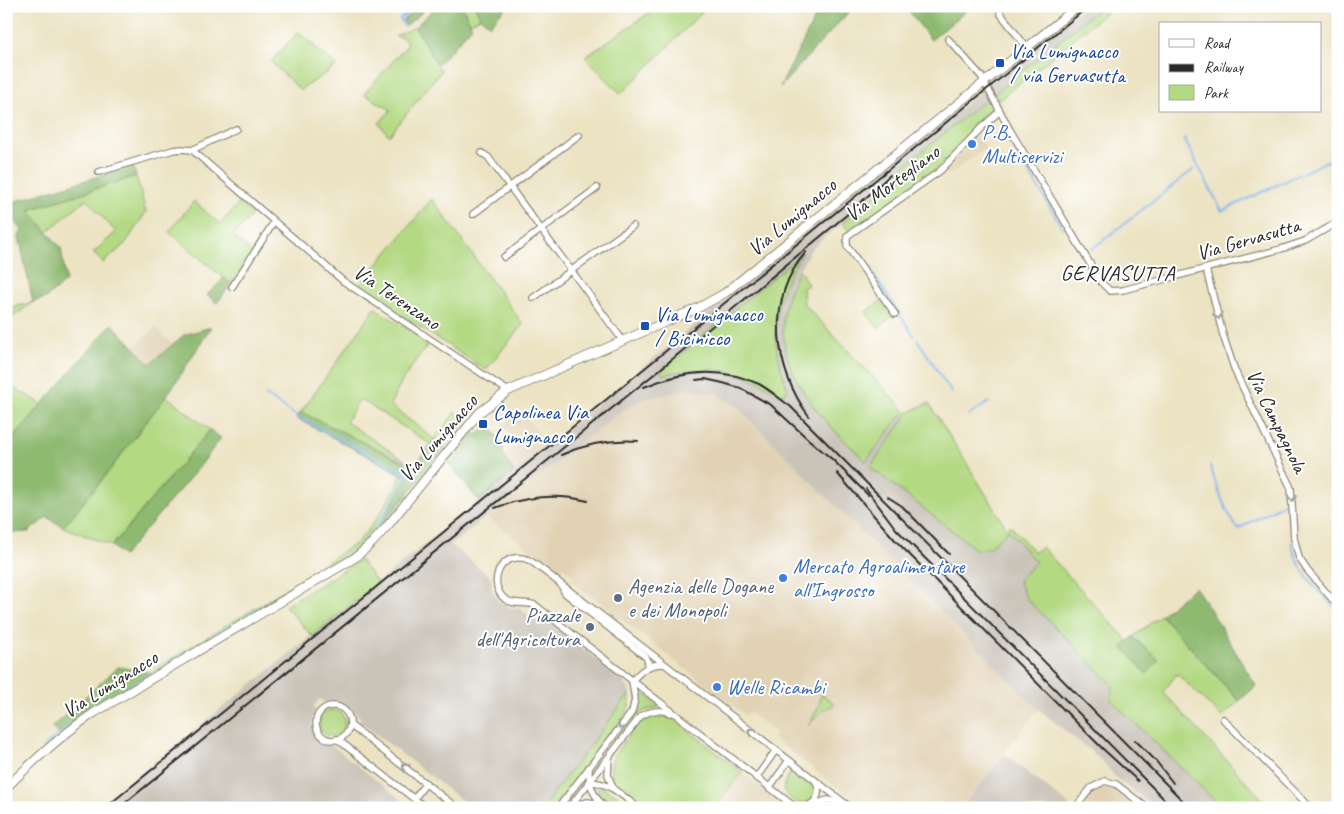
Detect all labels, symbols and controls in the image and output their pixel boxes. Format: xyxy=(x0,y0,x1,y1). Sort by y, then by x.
legend xyxy=(1159,22,1322,112)
text: Road xyxy=(1204,34,1231,53)
place label: Via Lumignacco / via Gervasutta xyxy=(1010,38,1127,88)
marker: Via Lumignacco / via Gervasutta xyxy=(994,57,1006,69)
text: Railway xyxy=(1204,58,1245,77)
text: Park xyxy=(1204,84,1229,103)
place label: P.B. Multiservizi xyxy=(982,119,1065,169)
street label: Via Mortegliano xyxy=(839,138,946,227)
marker: P.B. Multiservizi xyxy=(966,138,978,150)
street label: Via Lumignacco xyxy=(742,171,843,262)
street label: Via Gervasutta xyxy=(1193,211,1305,266)
street label: Via Terenzano xyxy=(349,259,447,336)
district label: GERVASUTTA xyxy=(1061,259,1175,287)
place label: Via Lumignacco / Bicinicco xyxy=(655,301,764,351)
one-way arrow xyxy=(1212,311,1222,320)
marker: Via Lumignacco / Bicinicco xyxy=(639,320,651,332)
street label: Via Campagnola xyxy=(1241,365,1314,479)
street label: Via Lumignacco xyxy=(393,388,484,487)
place label: Capolinea Via Lumignacco xyxy=(493,399,590,449)
marker: Capolinea Via Lumignacco xyxy=(477,418,489,430)
one-way arrow xyxy=(1287,494,1297,502)
place label: Mercato Agroalimentare all’Ingrosso xyxy=(793,553,966,603)
marker: Mercato Agroalimentare all’Ingrosso xyxy=(777,572,789,584)
place label: Agenzia delle Dogane e dei Monopoli xyxy=(628,573,774,623)
marker: Agenzia delle Dogane e dei Monopoli xyxy=(612,592,624,604)
place label: Piazzale dell'Agricoltura xyxy=(476,602,582,652)
marker: Piazzale dell'Agricoltura xyxy=(584,621,596,633)
street label: Via Lumignacco xyxy=(57,644,164,724)
place label: Welle Ricambi xyxy=(727,674,828,700)
marker: Welle Ricambi xyxy=(711,681,723,693)
one-way arrow xyxy=(618,720,627,729)
one-way arrow xyxy=(748,729,757,737)
one-way arrow xyxy=(401,764,411,773)

